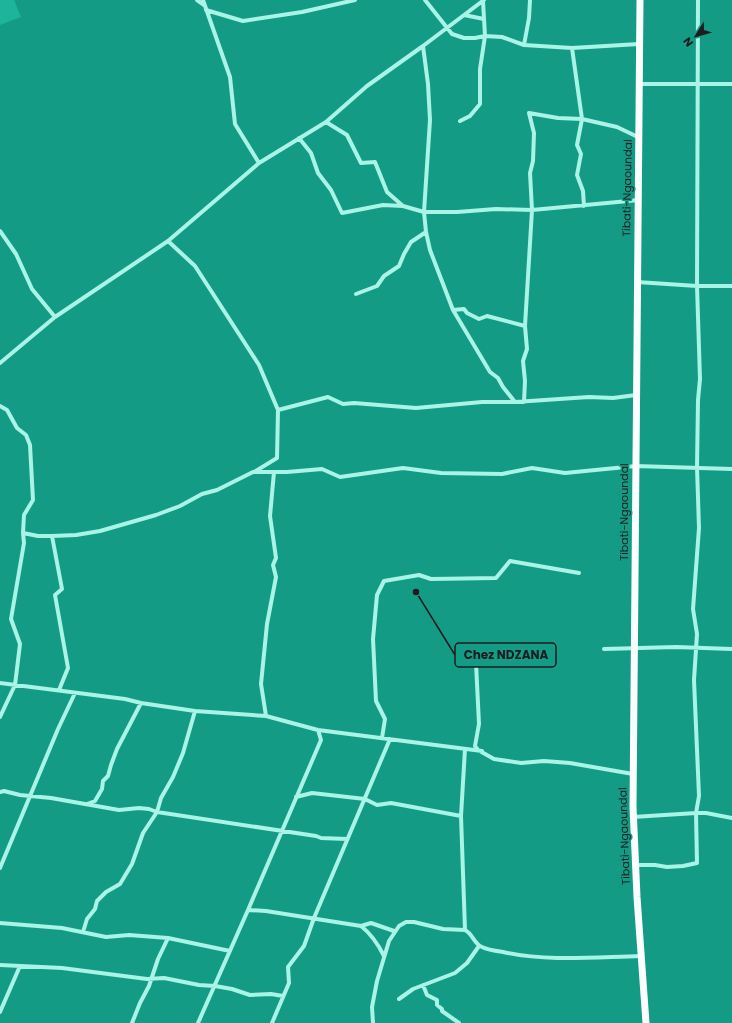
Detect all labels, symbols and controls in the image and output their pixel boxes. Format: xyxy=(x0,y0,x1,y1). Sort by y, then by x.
north arrow xyxy=(676,16,716,56)
text: N xyxy=(679,34,697,50)
street label: Tibati-Ngaoundal xyxy=(618,139,636,237)
street label: Tibati-Ngaoundal xyxy=(616,463,632,561)
callout: Chez NDZANA xyxy=(455,643,556,667)
text: Chez NDZANA xyxy=(464,646,549,663)
street label: Tibati-Ngaoundal xyxy=(614,787,634,885)

